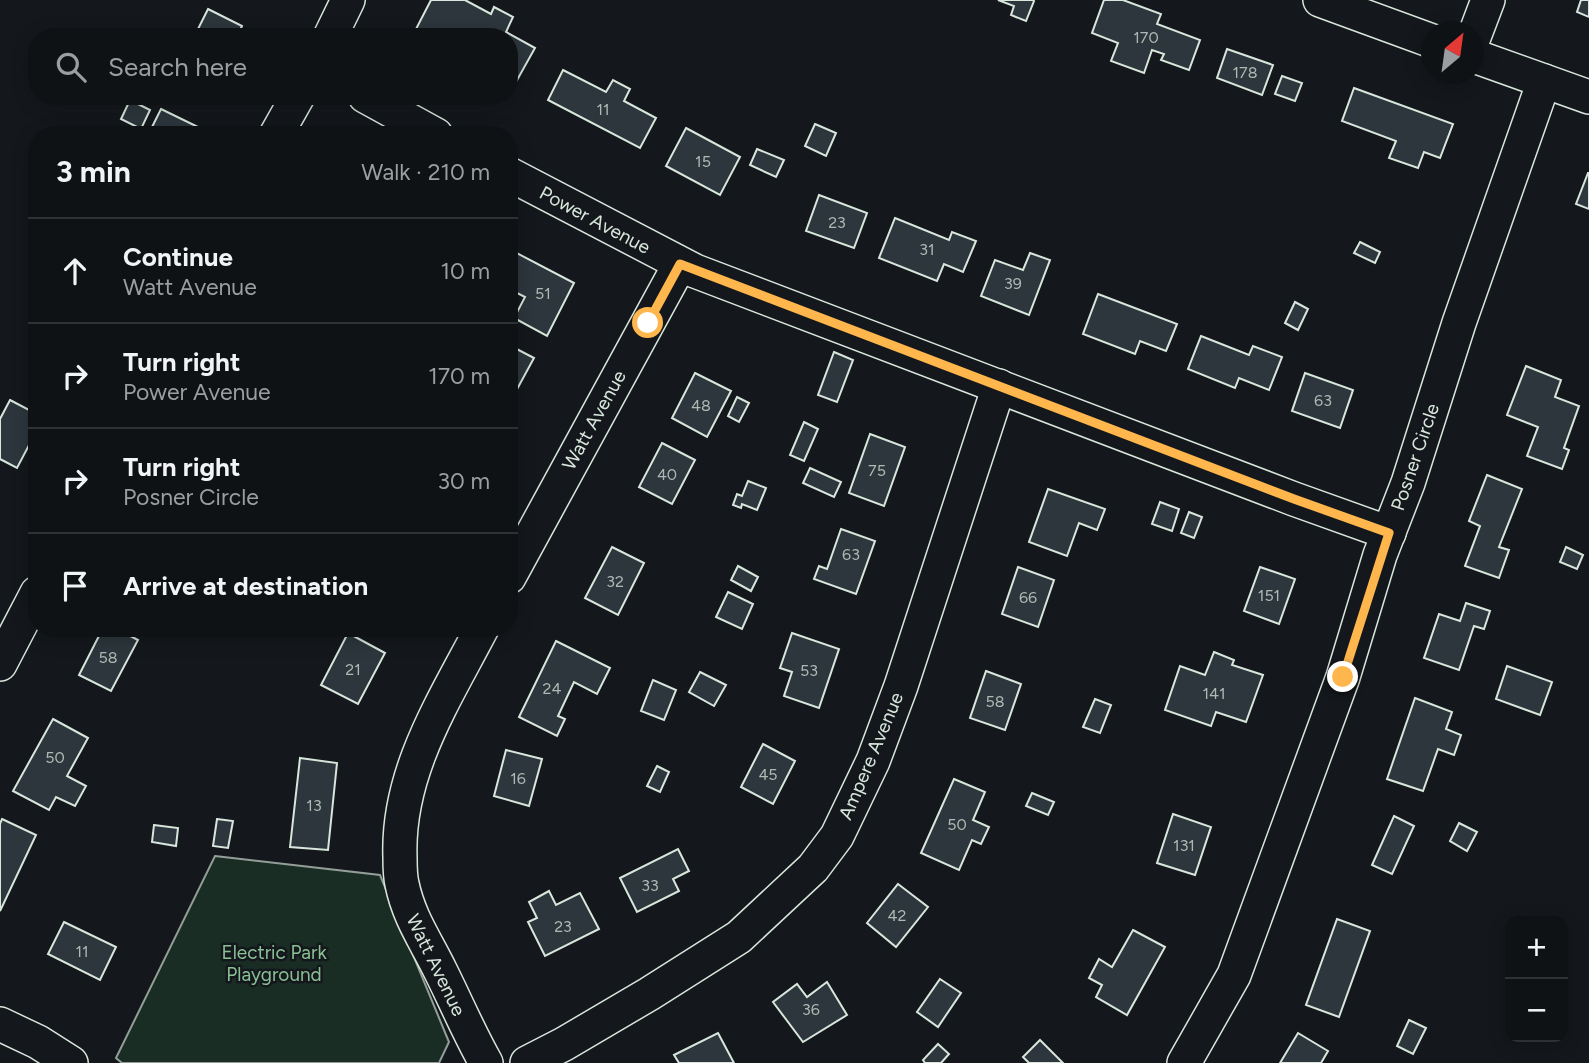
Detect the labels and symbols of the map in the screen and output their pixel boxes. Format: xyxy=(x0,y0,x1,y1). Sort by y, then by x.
north arrow xyxy=(1421,21,1484,84)
house number: 170 xyxy=(1133,28,1159,47)
house number: 178 xyxy=(1232,63,1258,82)
house number: 11 xyxy=(596,100,610,119)
house number: 15 xyxy=(695,152,711,171)
street label: Power Avenue xyxy=(536,181,654,259)
house number: 23 xyxy=(828,213,846,232)
house number: 31 xyxy=(919,240,935,259)
house number: 39 xyxy=(1004,274,1022,293)
house number: 51 xyxy=(535,284,551,303)
route start xyxy=(632,307,663,338)
street label: Watt Avenue xyxy=(557,366,631,474)
house number: 63 xyxy=(1314,391,1332,410)
house number: 48 xyxy=(691,396,711,415)
street label: Posner Circle xyxy=(1386,400,1444,514)
house number: 75 xyxy=(868,461,886,480)
house number: 40 xyxy=(657,465,677,484)
house number: 63 xyxy=(842,545,860,564)
house number: 32 xyxy=(606,572,624,591)
house number: 151 xyxy=(1258,586,1280,605)
house number: 66 xyxy=(1019,588,1037,607)
house number: 58 xyxy=(98,648,118,667)
house number: 21 xyxy=(345,660,361,679)
house number: 53 xyxy=(800,661,818,680)
route end xyxy=(1327,661,1358,692)
house number: 24 xyxy=(543,679,561,698)
house number: 141 xyxy=(1202,684,1226,703)
street label: Ampere Avenue xyxy=(834,689,908,823)
house number: 58 xyxy=(985,692,1005,711)
house number: 50 xyxy=(45,748,65,767)
house number: 45 xyxy=(758,765,778,784)
house number: 16 xyxy=(510,769,526,788)
house number: 13 xyxy=(306,796,322,815)
house number: 50 xyxy=(947,815,967,834)
house number: 131 xyxy=(1173,836,1195,855)
house number: 33 xyxy=(641,876,659,895)
house number: 42 xyxy=(888,906,906,925)
street label: Watt Avenue xyxy=(401,910,471,1020)
house number: 23 xyxy=(554,917,572,936)
park label: Electric Park Playground xyxy=(221,941,327,986)
house number: 11 xyxy=(75,942,89,961)
house number: 36 xyxy=(802,1000,820,1019)

